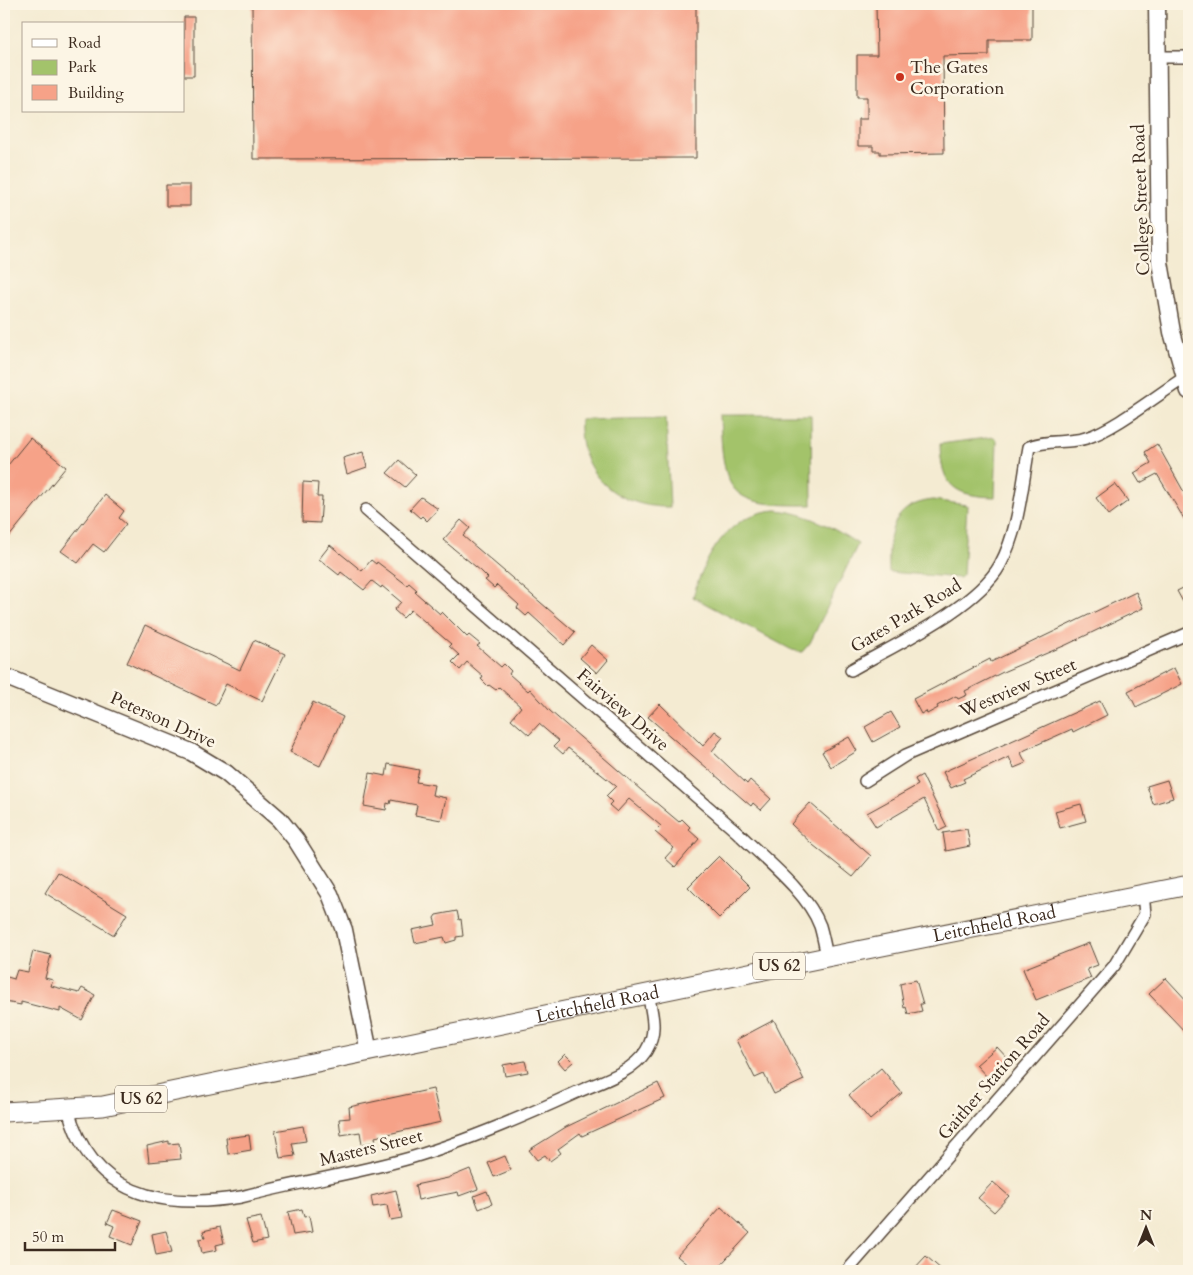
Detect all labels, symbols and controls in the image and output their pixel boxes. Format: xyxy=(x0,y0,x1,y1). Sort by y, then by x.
legend xyxy=(22,22,185,112)
text: Road xyxy=(68,33,101,53)
place label: The Gates Corporation xyxy=(910,55,1005,101)
text: Park xyxy=(68,57,97,77)
marker: The Gates Corporation xyxy=(894,71,906,83)
text: Building xyxy=(68,83,124,103)
street label: College Street Road xyxy=(1126,123,1156,276)
street label: Gates Park Road xyxy=(846,573,967,659)
street label: Westview Street xyxy=(955,652,1081,724)
street label: Fairview Drive xyxy=(571,663,675,757)
street label: Peterson Drive xyxy=(106,685,220,755)
street label: Leitchfield Road xyxy=(931,899,1058,948)
road number: US 62 xyxy=(753,952,805,979)
street label: Leitchfield Road xyxy=(534,979,662,1029)
street label: Gaither Station Road xyxy=(932,1008,1056,1146)
road number: US 62 xyxy=(115,1086,167,1112)
street label: Masters Street xyxy=(317,1123,425,1173)
north arrow xyxy=(1120,1202,1170,1252)
text: N xyxy=(1140,1206,1152,1225)
scale bar xyxy=(25,1220,115,1252)
text: 50 m xyxy=(32,1227,64,1247)

